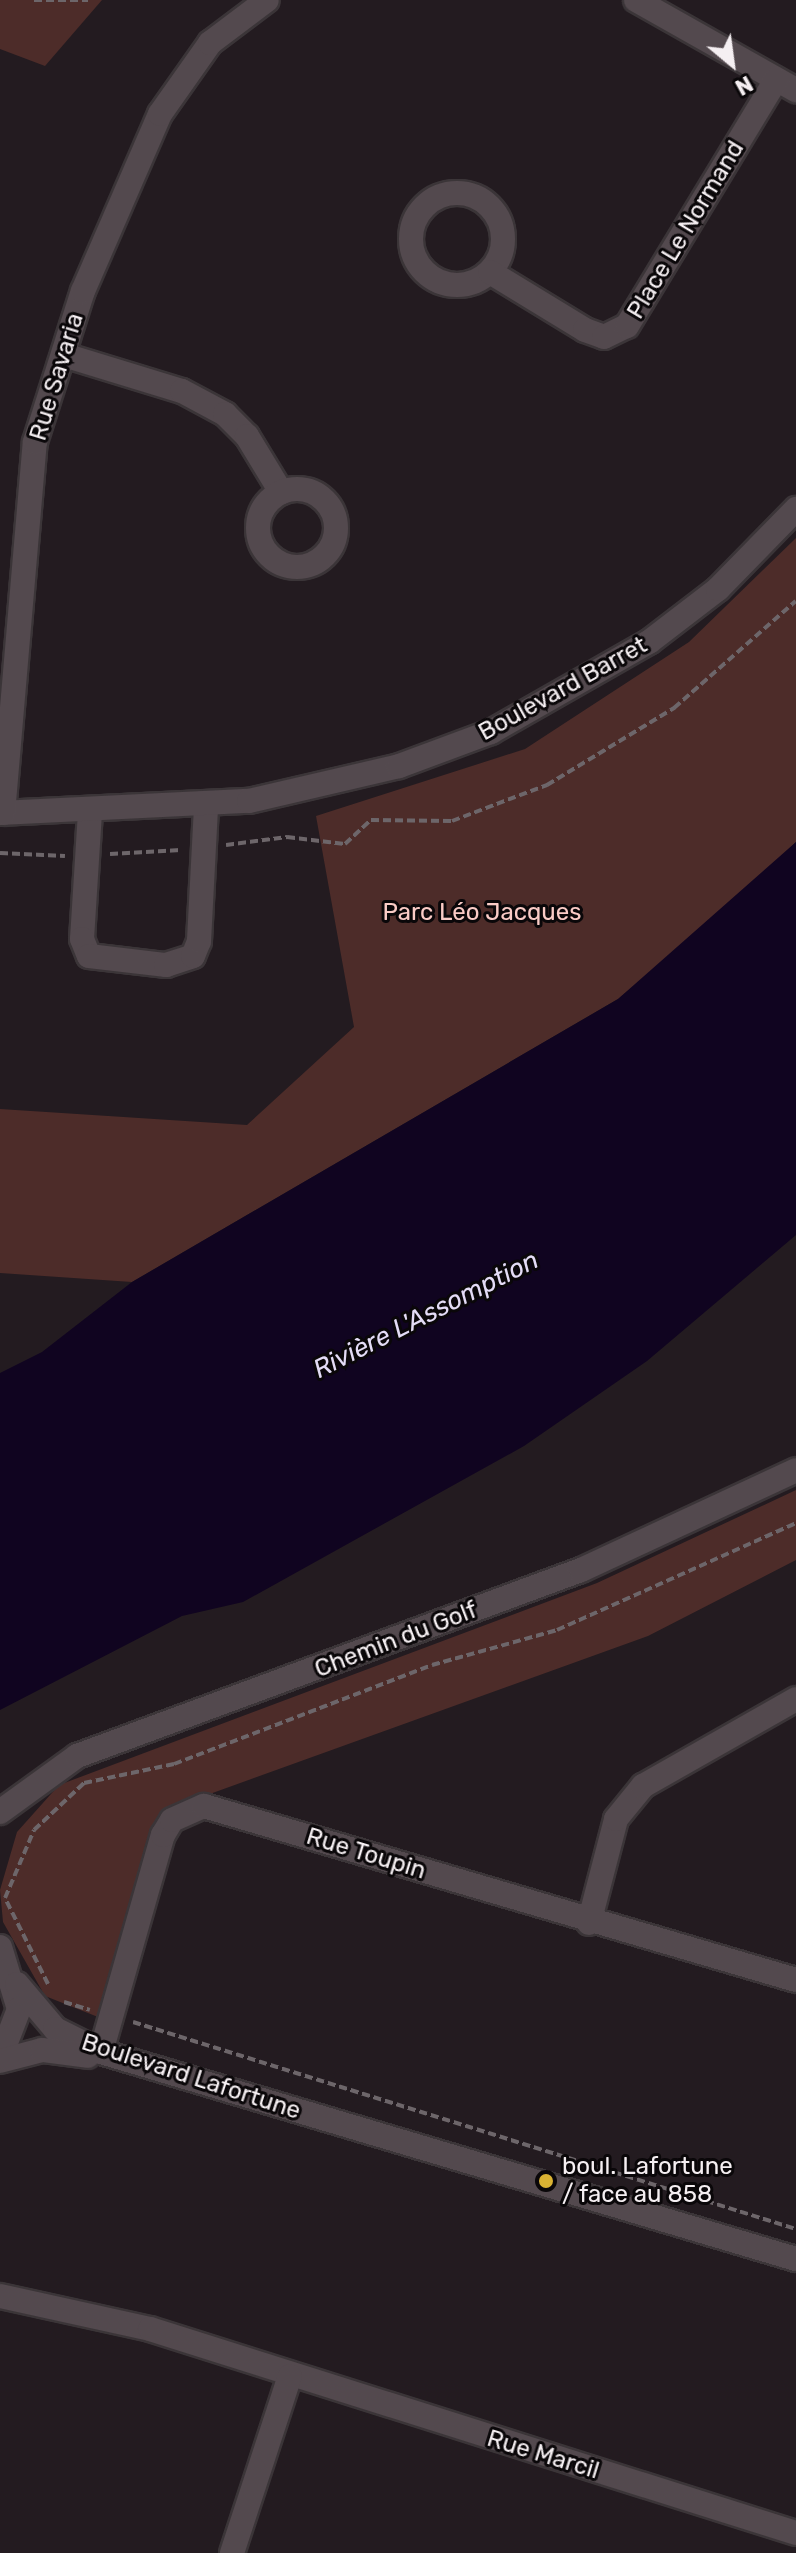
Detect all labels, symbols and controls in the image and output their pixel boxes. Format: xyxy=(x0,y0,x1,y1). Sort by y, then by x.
north arrow xyxy=(692,24,772,104)
text: N xyxy=(730,70,757,101)
street label: Place Le Normand xyxy=(621,136,751,324)
street label: Rue Savaria xyxy=(24,310,90,444)
street label: Boulevard Barret xyxy=(474,631,652,747)
park label: Parc Léo Jacques xyxy=(383,899,581,927)
water label: Rivière L'Assomption xyxy=(308,1245,544,1385)
street label: Chemin du Golf xyxy=(311,1596,481,1684)
street label: Rue Toupin xyxy=(303,1822,429,1886)
street label: Boulevard Lafortune xyxy=(78,2028,304,2126)
place label: boul. Lafortune / face au 858 xyxy=(562,2153,733,2209)
marker: boul. Lafortune / face au 858 xyxy=(537,2172,555,2190)
street label: Rue Marcil xyxy=(484,2424,602,2486)

